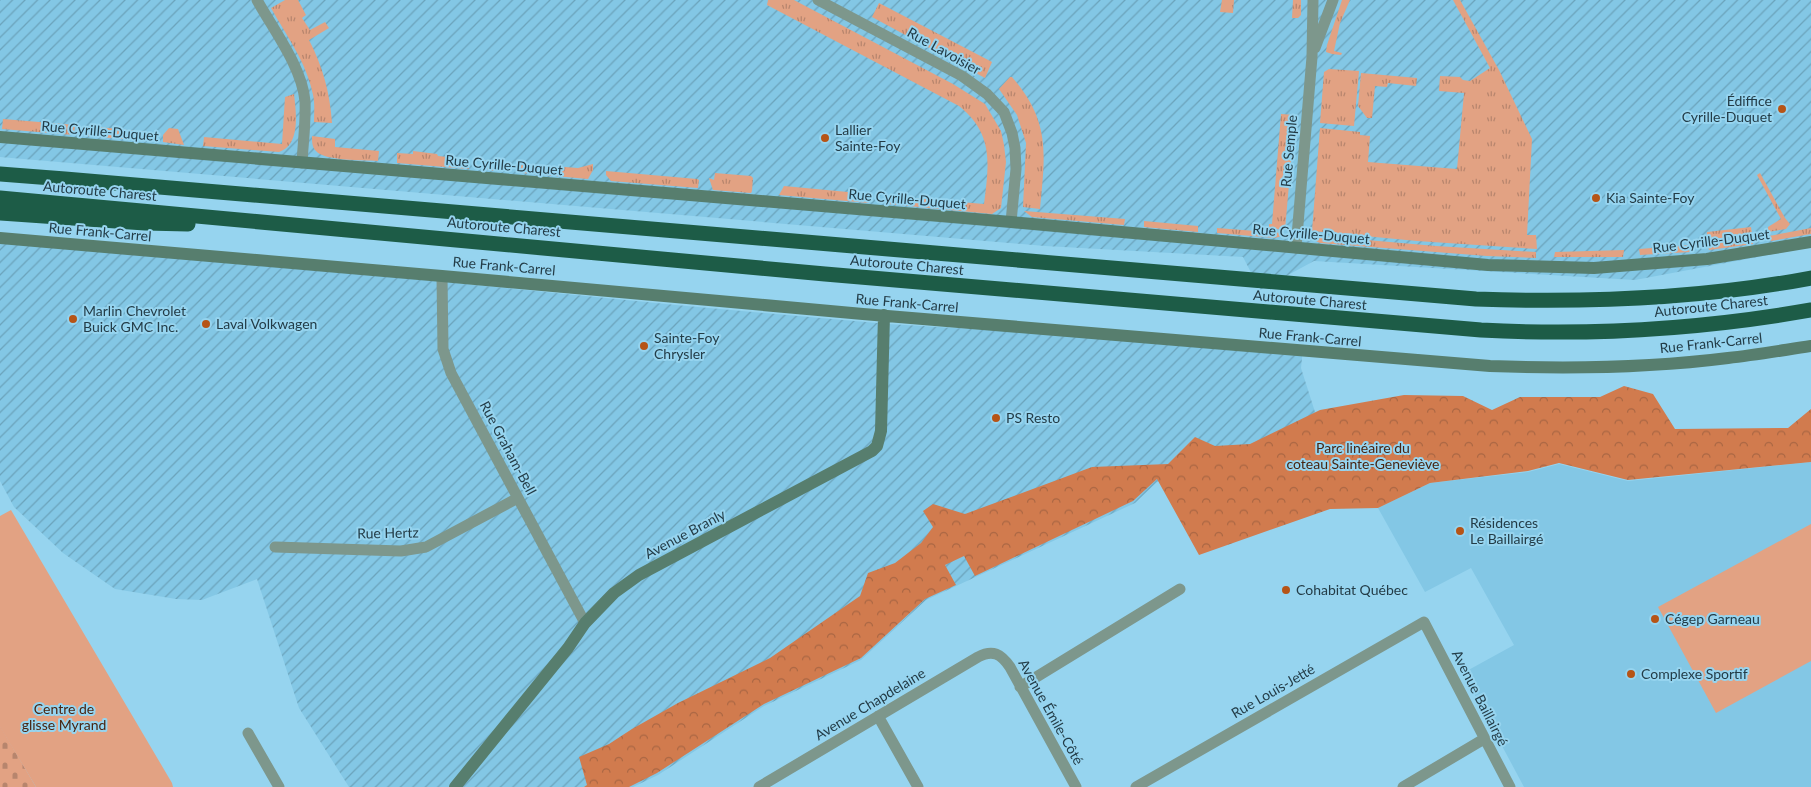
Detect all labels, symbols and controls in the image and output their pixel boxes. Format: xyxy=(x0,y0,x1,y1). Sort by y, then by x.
street label: Rue Lavoisier xyxy=(904,23,984,78)
place label: Édiffice Cyrille-Duquet xyxy=(1682,92,1772,125)
marker: Édiffice Cyrille-Duquet xyxy=(1776,103,1788,115)
street label: Rue Semple xyxy=(1277,114,1300,188)
street label: Rue Cyrille-Duquet xyxy=(41,117,159,144)
place label: Lallier Sainte-Foy xyxy=(835,121,901,154)
marker: Lallier Sainte-Foy xyxy=(819,132,831,144)
street label: Rue Cyrille-Duquet xyxy=(445,151,563,178)
street label: Autoroute Charest xyxy=(43,177,158,204)
street label: Rue Cyrille-Duquet xyxy=(848,185,966,212)
place label: Kia Sainte-Foy xyxy=(1606,189,1695,206)
marker: Kia Sainte-Foy xyxy=(1590,192,1602,204)
street label: Autoroute Charest xyxy=(447,213,562,240)
street label: Rue Frank-Carrel xyxy=(48,219,152,244)
street label: Rue Cyrille-Duquet xyxy=(1252,220,1370,247)
street label: Rue Cyrille-Duquet xyxy=(1652,225,1770,256)
street label: Autoroute Charest xyxy=(850,251,965,278)
street label: Rue Frank-Carrel xyxy=(452,253,556,278)
street label: Autoroute Charest xyxy=(1253,286,1368,313)
street label: Rue Frank-Carrel xyxy=(855,290,959,315)
street label: Autoroute Charest xyxy=(1653,291,1769,320)
place label: Marlin Chevrolet Buick GMC Inc. xyxy=(83,302,186,335)
marker: Marlin Chevrolet Buick GMC Inc. xyxy=(67,313,79,325)
place label: Laval Volkwagen xyxy=(216,315,317,332)
marker: Laval Volkwagen xyxy=(200,318,212,330)
street label: Rue Frank-Carrel xyxy=(1258,324,1362,349)
place label: Sainte-Foy Chrysler xyxy=(654,329,720,362)
street label: Rue Frank-Carrel xyxy=(1659,329,1763,356)
marker: Sainte-Foy Chrysler xyxy=(638,340,650,352)
street label: Rue Graham-Bell xyxy=(477,398,540,498)
place label: PS Resto xyxy=(1006,409,1060,426)
marker: PS Resto xyxy=(990,412,1002,424)
park label: Parc linéaire du coteau Sainte-Geneviève xyxy=(1286,439,1440,472)
street label: Avenue Branly xyxy=(641,505,729,562)
place label: Résidences Le Baillairgé xyxy=(1470,514,1543,547)
street label: Rue Hertz xyxy=(357,523,419,542)
marker: Résidences Le Baillairgé xyxy=(1454,525,1466,537)
place label: Cohabitat Québec xyxy=(1296,581,1408,598)
marker: Cohabitat Québec xyxy=(1280,584,1292,596)
place label: Cégep Garneau xyxy=(1665,610,1760,627)
marker: Cégep Garneau xyxy=(1649,613,1661,625)
street label: Avenue Baillairgé xyxy=(1449,647,1512,749)
street label: Avenue Émile-Côté xyxy=(1015,656,1087,767)
street label: Rue Louis-Jetté xyxy=(1228,660,1317,721)
street label: Avenue Chapdelaine xyxy=(811,664,928,743)
place label: Complexe Sportif xyxy=(1641,665,1748,682)
marker: Complexe Sportif xyxy=(1625,668,1637,680)
park label: Centre de glisse Myrand xyxy=(22,700,106,733)

